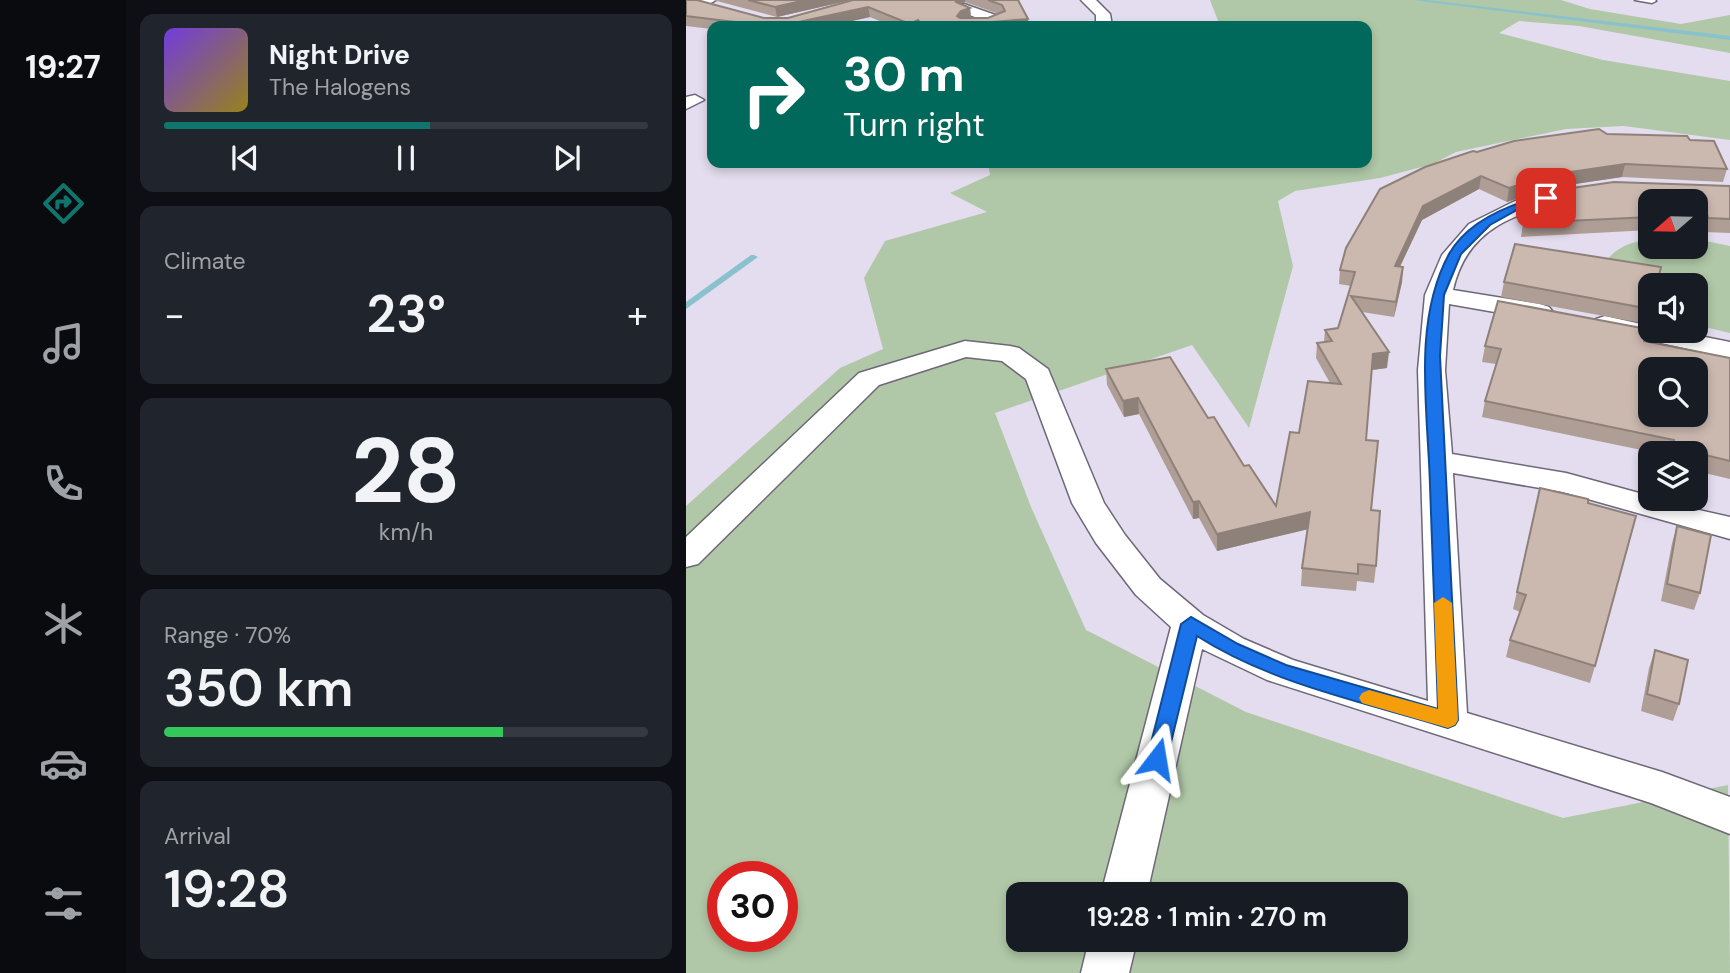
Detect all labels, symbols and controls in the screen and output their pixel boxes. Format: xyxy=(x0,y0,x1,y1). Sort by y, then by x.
text: Night Drive xyxy=(269,38,410,72)
text: 30 m xyxy=(843,42,965,106)
text: 19:27 xyxy=(25,46,101,88)
icon: right xyxy=(728,49,819,140)
text: The Halogens xyxy=(269,72,411,102)
text: Turn right xyxy=(843,104,985,146)
icon: previous xyxy=(226,139,264,177)
icon: pause xyxy=(387,139,425,177)
icon: next xyxy=(548,139,586,177)
pin xyxy=(1516,168,1576,228)
icon: directions xyxy=(39,179,88,228)
icon: arrive xyxy=(1527,179,1565,217)
north arrow xyxy=(1638,189,1708,259)
map controls xyxy=(1638,189,1708,511)
text: Climate xyxy=(164,246,246,276)
button: sound xyxy=(1638,273,1708,343)
text: 23° xyxy=(366,280,446,348)
text: − xyxy=(164,290,185,340)
text: + xyxy=(627,290,648,340)
icon: music xyxy=(39,319,88,368)
button: search xyxy=(1638,357,1708,427)
text: 28 xyxy=(351,412,461,530)
button: layers xyxy=(1638,441,1708,511)
icon: phone xyxy=(39,459,88,508)
text: km/h xyxy=(379,517,433,547)
icon: climate xyxy=(39,599,88,648)
text: Range · 70% xyxy=(164,620,291,650)
text: 350 km xyxy=(164,654,353,722)
position arrow xyxy=(1120,722,1194,796)
icon: car xyxy=(39,739,88,788)
text: Arrival xyxy=(164,821,231,851)
text: 19:28 xyxy=(164,855,289,923)
speed limit sign: 30 xyxy=(707,861,798,952)
icon: filters xyxy=(39,879,88,928)
text: 19:28 · 1 min · 270 m xyxy=(1087,900,1327,934)

